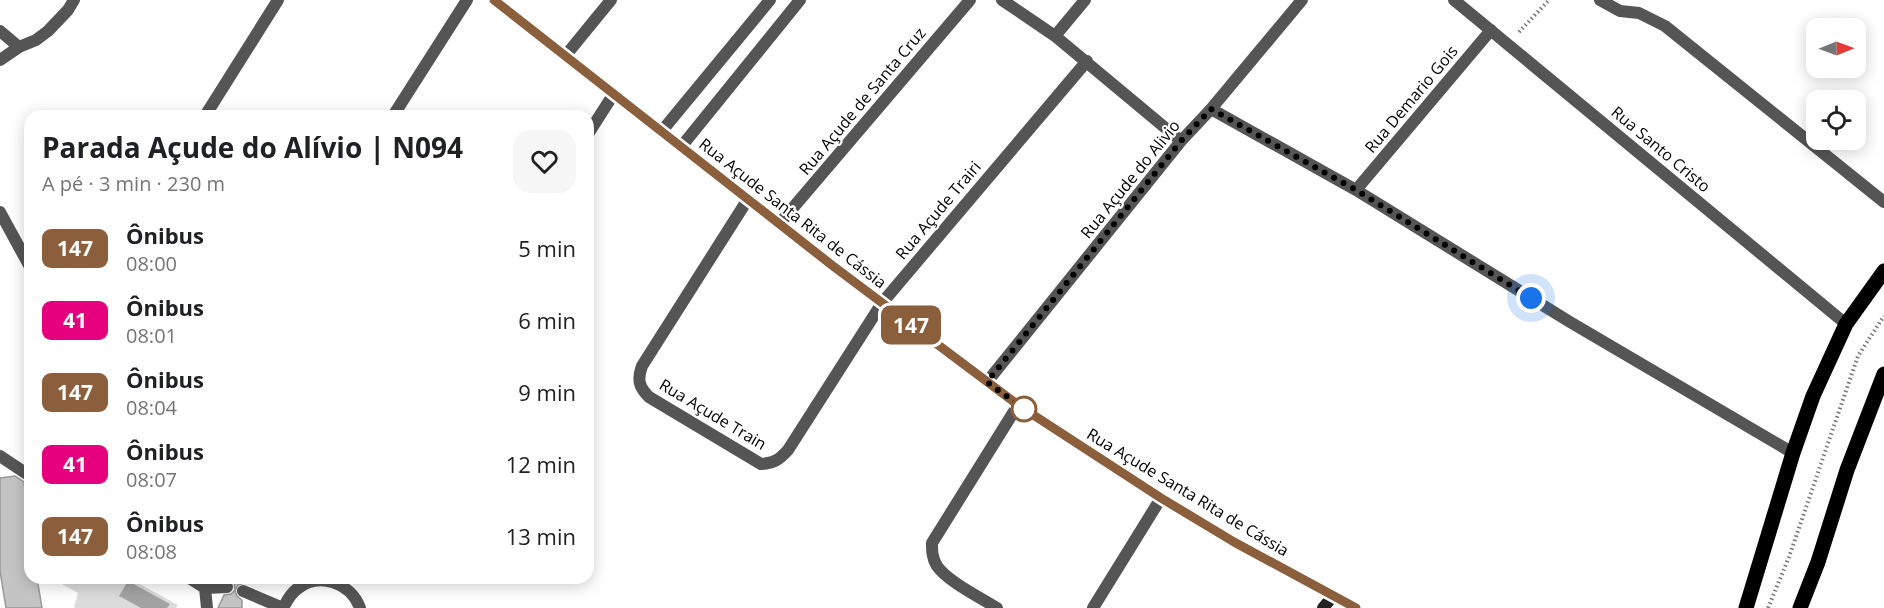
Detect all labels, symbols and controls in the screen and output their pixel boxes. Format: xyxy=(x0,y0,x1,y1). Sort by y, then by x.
north arrow xyxy=(1806,18,1866,78)
map controls xyxy=(1806,18,1866,150)
street label: Rua Açude de Santa Cruz xyxy=(794,23,930,179)
street label: Rua Demario Gois xyxy=(1359,40,1463,158)
button: locate xyxy=(1806,90,1866,150)
street label: Rua Santo Cristo xyxy=(1607,101,1715,197)
street label: Rua Açude do Alivio xyxy=(1075,115,1185,243)
text: Parada Açude do Alívio | N094 xyxy=(42,128,463,166)
button: heart xyxy=(513,130,576,193)
street label: Rua Açude Santa Rita de Cássia xyxy=(695,133,891,293)
street label: Rua Açude Trairi xyxy=(890,156,986,264)
text: A pé · 3 min · 230 m xyxy=(42,170,225,197)
text: Ônibus xyxy=(126,220,204,250)
text: 5 min xyxy=(518,233,576,263)
text: 147 xyxy=(57,234,93,262)
text: 08:00 xyxy=(126,250,177,277)
your location xyxy=(1516,283,1546,313)
text: Ônibus xyxy=(126,292,204,322)
text: 6 min xyxy=(518,305,576,335)
text: 41 xyxy=(63,306,87,334)
line badge: 147 xyxy=(876,306,946,344)
text: 147 xyxy=(893,311,929,339)
text: 08:01 xyxy=(126,322,177,349)
text: Ônibus xyxy=(126,364,204,394)
street label: Rua Açude Train xyxy=(655,373,771,455)
text: 9 min xyxy=(518,377,576,407)
text: 147 xyxy=(57,378,93,406)
text: 08:04 xyxy=(126,394,177,421)
unlabelled marker xyxy=(1011,396,1037,422)
street label: Rua Açude Santa Rita de Cássia xyxy=(1083,423,1293,561)
text: Ônibus xyxy=(126,436,204,466)
text: 12 min xyxy=(506,449,576,479)
text: 41 xyxy=(63,450,87,478)
text: 08:07 xyxy=(126,466,177,493)
text: Ônibus xyxy=(126,508,204,538)
text: 13 min xyxy=(506,521,576,551)
text: 147 xyxy=(57,522,93,550)
text: 08:08 xyxy=(126,538,177,565)

